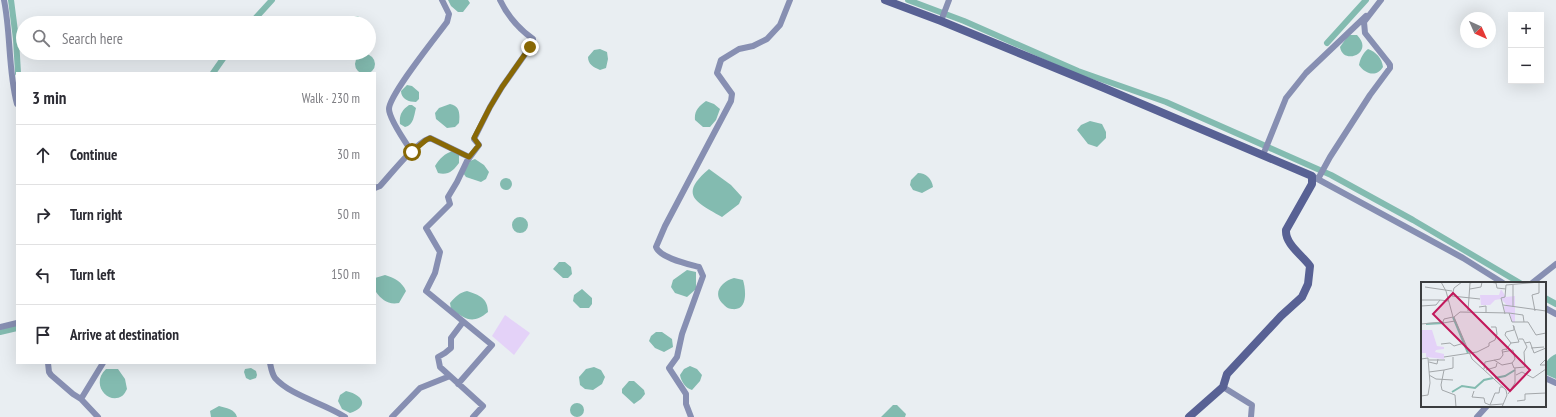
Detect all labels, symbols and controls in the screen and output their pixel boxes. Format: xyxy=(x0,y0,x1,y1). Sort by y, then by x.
north arrow xyxy=(1460,12,1496,48)
map controls xyxy=(1508,12,1544,84)
button: + xyxy=(1508,12,1544,48)
search box xyxy=(16,16,376,60)
icon: search xyxy=(30,27,52,49)
text: Search here xyxy=(62,29,123,48)
route end xyxy=(521,38,539,56)
button: − xyxy=(1508,48,1544,84)
text: 3 min xyxy=(32,87,66,109)
text: Walk · 230 m xyxy=(302,90,360,107)
route start xyxy=(403,143,421,161)
icon: ahead xyxy=(32,144,54,166)
text: Continue xyxy=(70,145,117,164)
text: 30 m xyxy=(337,146,360,163)
icon: right xyxy=(32,204,54,226)
text: Turn right xyxy=(70,205,122,224)
text: 50 m xyxy=(337,206,360,223)
icon: left xyxy=(32,264,54,286)
text: Turn left xyxy=(70,265,115,284)
text: 150 m xyxy=(331,266,360,283)
inset map xyxy=(1421,282,1546,407)
icon: arrive xyxy=(32,324,54,346)
text: Arrive at destination xyxy=(70,325,179,344)

